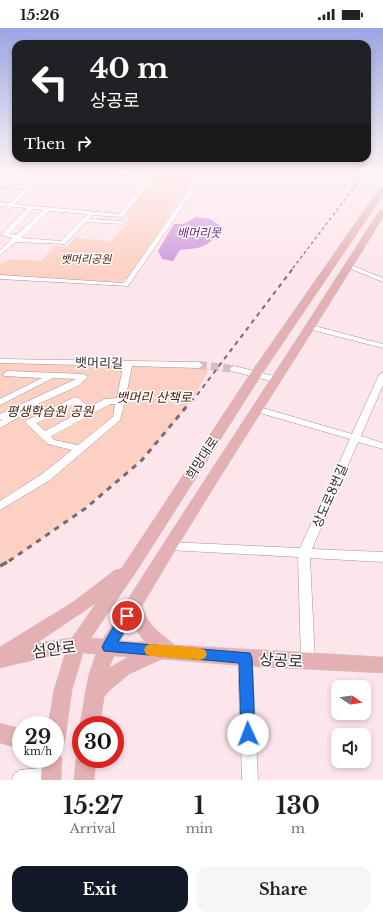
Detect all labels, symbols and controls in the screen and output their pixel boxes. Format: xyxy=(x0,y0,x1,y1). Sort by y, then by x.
text: 15:26 xyxy=(20,5,60,24)
text: 40 m xyxy=(90,51,168,86)
icon: left xyxy=(24,56,76,108)
text: 상공로 xyxy=(90,90,140,112)
icon: right xyxy=(73,132,95,154)
text: Then xyxy=(24,134,65,153)
water label: 배머리못 xyxy=(177,225,222,240)
park label: 뱃머리공원 xyxy=(61,252,112,266)
street label: 뱃머리길 xyxy=(75,354,123,372)
park label: 뱃머리 산책로 xyxy=(116,389,193,406)
park label: 평생학습원 공원 xyxy=(6,403,95,420)
street label: 희망대로 xyxy=(182,433,222,483)
street label: 상도로8번길 xyxy=(308,462,352,530)
pin xyxy=(110,599,144,633)
icon: arrive xyxy=(116,605,138,627)
street label: 섬안로 xyxy=(31,636,77,662)
street label: 상공로 xyxy=(258,649,304,671)
north arrow xyxy=(331,680,371,720)
map controls xyxy=(331,680,371,768)
position arrow xyxy=(227,713,269,755)
speed limit sign: 30 xyxy=(72,716,124,768)
text: 29 xyxy=(25,725,51,749)
button: sound xyxy=(331,728,371,768)
text: km/h xyxy=(24,745,52,758)
text: 15:27 xyxy=(63,791,123,820)
text: 1 xyxy=(194,791,205,820)
text: 130 xyxy=(276,791,320,820)
text: Arrival xyxy=(70,820,116,837)
text: min xyxy=(186,820,213,837)
text: m xyxy=(291,820,305,837)
button: Exit xyxy=(12,866,188,912)
button: Share xyxy=(196,866,371,912)

